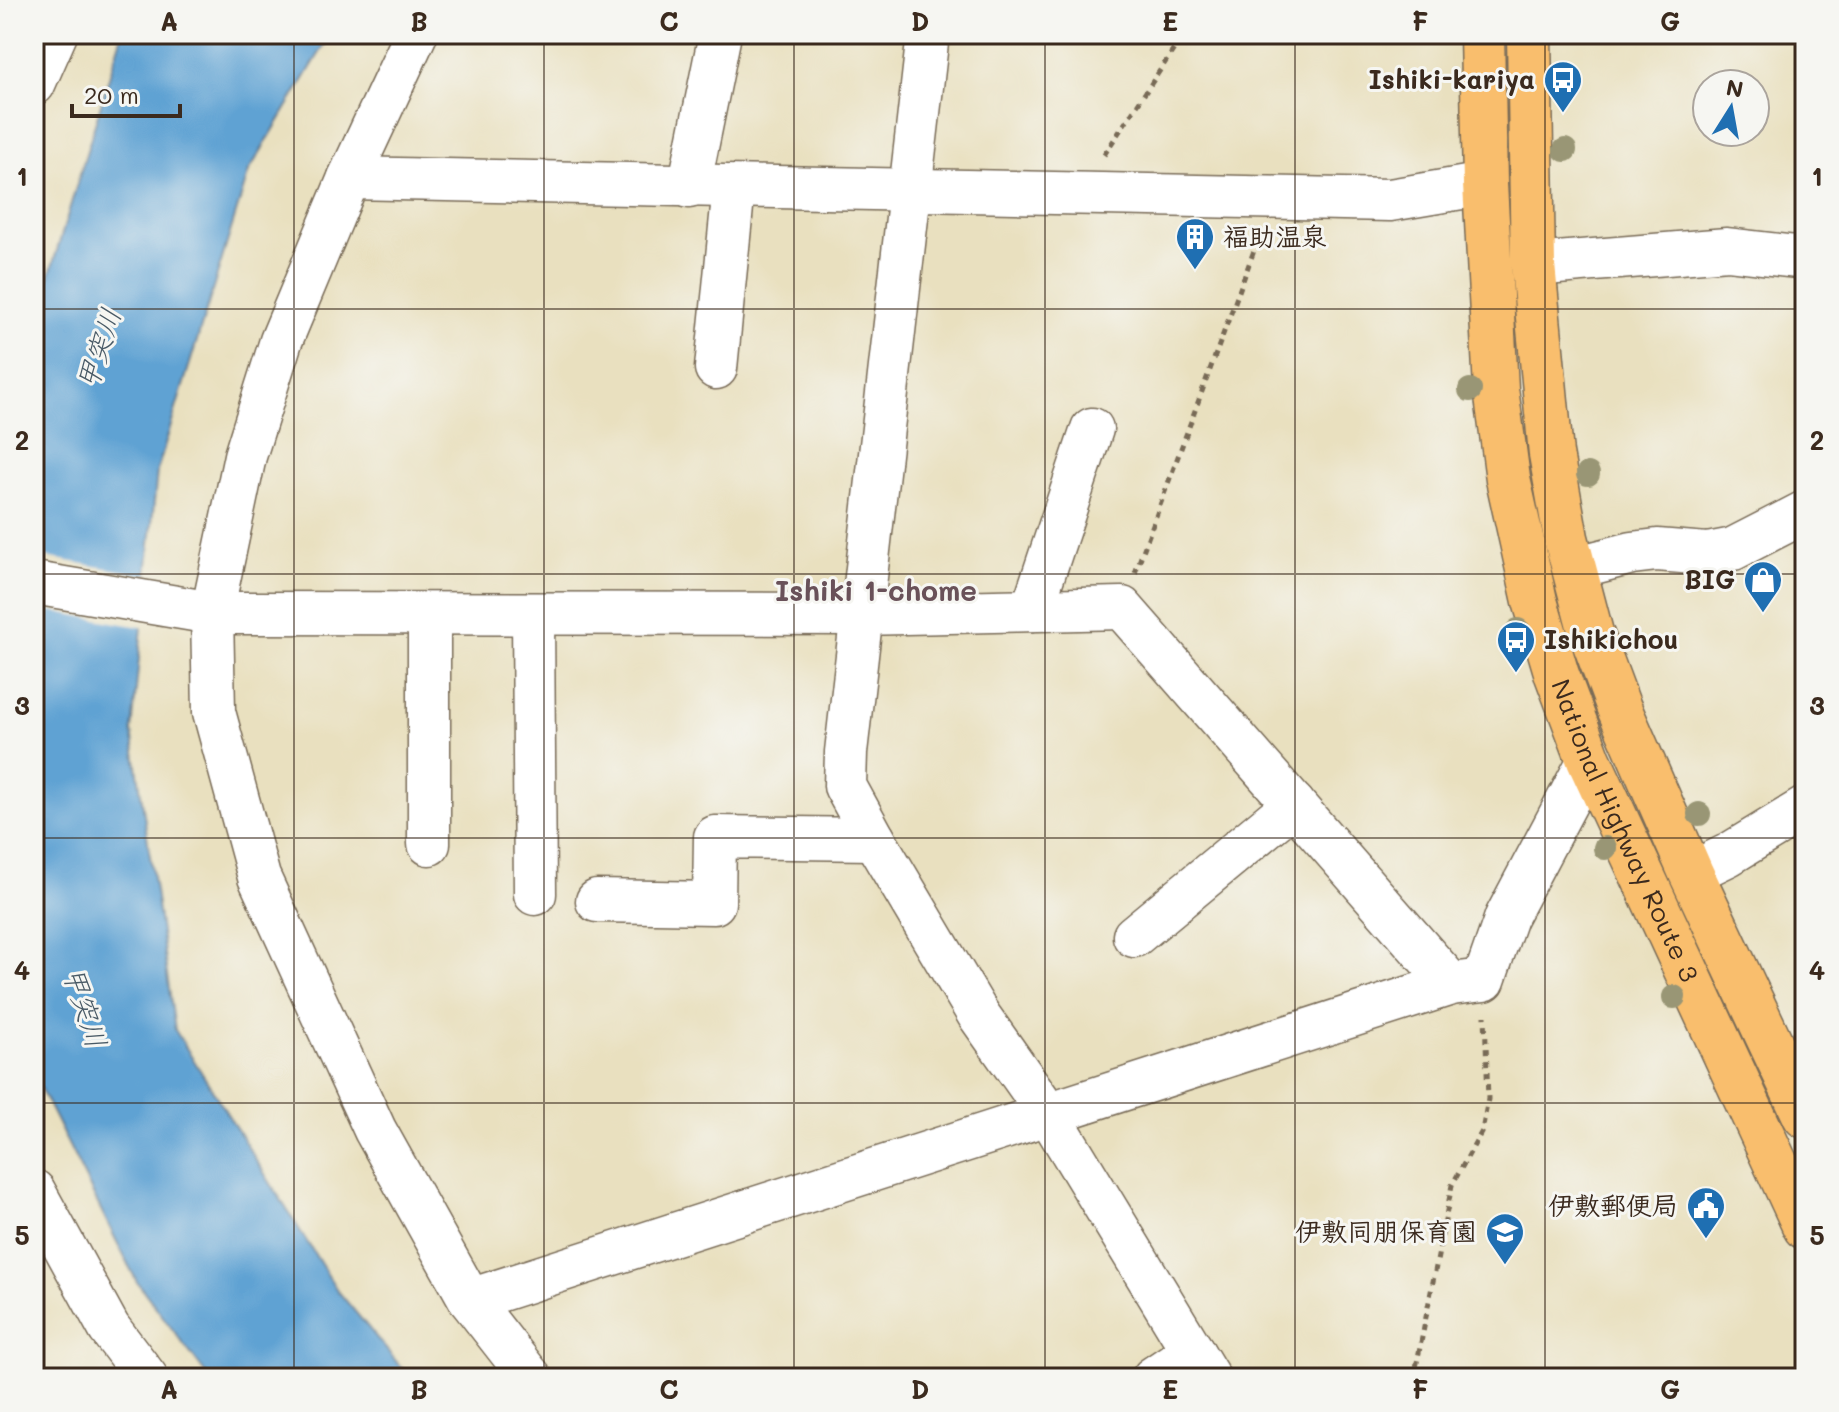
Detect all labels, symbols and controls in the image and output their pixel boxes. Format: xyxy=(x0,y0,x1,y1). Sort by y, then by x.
text: A xyxy=(160,4,178,38)
text: B xyxy=(410,4,428,38)
text: C xyxy=(659,4,679,38)
text: D xyxy=(911,4,929,38)
text: E xyxy=(1162,4,1178,38)
text: F xyxy=(1412,4,1428,38)
text: G xyxy=(1660,4,1680,38)
bus stop icon: Ishiki-kariya xyxy=(1542,59,1584,114)
place label: Ishiki-kariya xyxy=(1369,62,1535,96)
scale bar xyxy=(72,68,180,118)
north arrow xyxy=(1691,68,1771,148)
text: N xyxy=(1724,72,1746,104)
text: 20 m xyxy=(84,79,139,110)
text: 1 xyxy=(16,159,28,193)
text: 1 xyxy=(1811,159,1823,193)
building icon: 福助温泉 xyxy=(1174,216,1216,271)
place label: 福助温泉 xyxy=(1223,219,1327,253)
water label: 甲突川 xyxy=(68,303,128,394)
text: 2 xyxy=(15,423,29,457)
text: 2 xyxy=(1810,423,1824,457)
shop icon: BIG xyxy=(1742,559,1784,614)
place label: BIG xyxy=(1684,562,1735,596)
district label: Ishiki 1-chome xyxy=(775,572,977,608)
bus stop icon: Ishikichou xyxy=(1495,619,1537,674)
place label: Ishikichou xyxy=(1544,622,1678,656)
street label: National Highway Route 3 xyxy=(1544,674,1707,987)
text: 3 xyxy=(14,688,30,722)
text: 3 xyxy=(1809,688,1825,722)
text: 4 xyxy=(14,953,30,987)
text: 4 xyxy=(1809,953,1825,987)
water label: 甲突川 xyxy=(56,961,116,1052)
public building icon: 伊敷郵便局 xyxy=(1685,1185,1727,1240)
place label: 伊敷郵便局 xyxy=(1548,1188,1678,1222)
school or university icon: 伊敷同朋保育園 xyxy=(1484,1211,1526,1266)
place label: 伊敷同朋保育園 xyxy=(1295,1214,1477,1248)
text: 5 xyxy=(14,1218,30,1252)
text: 5 xyxy=(1809,1218,1825,1252)
text: A xyxy=(160,1372,178,1406)
text: B xyxy=(410,1372,428,1406)
text: C xyxy=(659,1372,679,1406)
text: D xyxy=(911,1372,929,1406)
text: E xyxy=(1162,1372,1178,1406)
text: F xyxy=(1412,1372,1428,1406)
text: G xyxy=(1660,1372,1680,1406)

